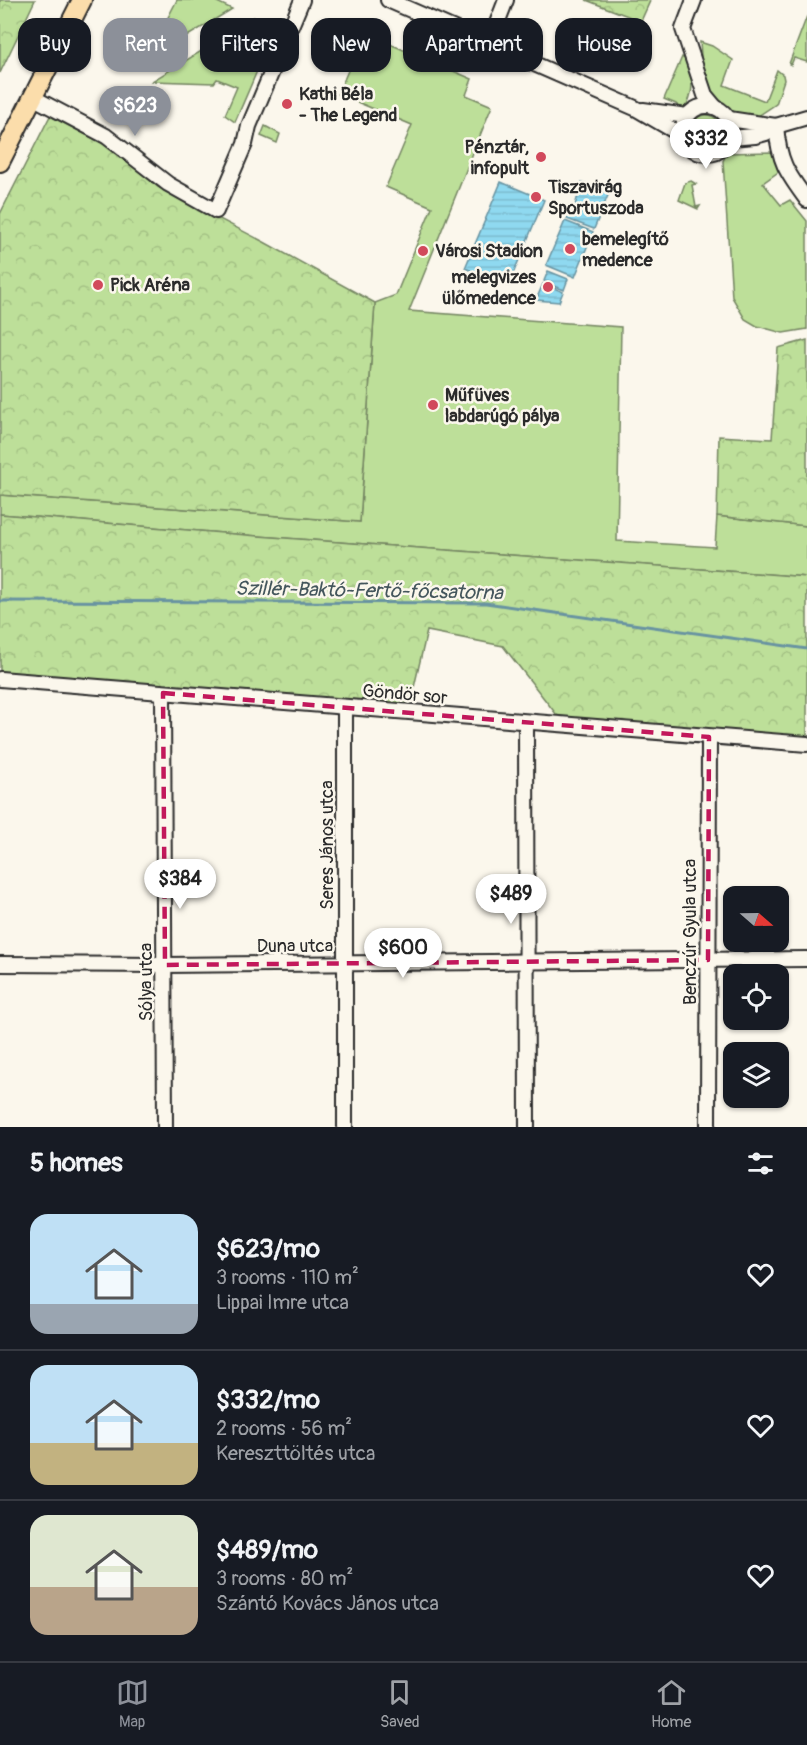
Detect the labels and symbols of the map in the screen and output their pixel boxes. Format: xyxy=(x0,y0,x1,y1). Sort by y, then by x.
place label: Kathi Béla - The Legend xyxy=(299,83,398,127)
pin: $623 xyxy=(99,86,171,137)
marker: Kathi Béla - The Legend xyxy=(280,97,294,111)
pin: $332 xyxy=(670,119,742,170)
place label: Pénztár, infopult xyxy=(465,136,530,180)
marker: Pénztár, infopult xyxy=(534,150,548,164)
place label: Tiszavirág Sportuszoda xyxy=(547,176,644,220)
marker: Tiszavirág Sportuszoda xyxy=(529,190,543,204)
place label: bemelegítő medence xyxy=(582,228,669,272)
place label: Városi Stadion xyxy=(435,240,543,263)
marker: bemelegítő medence xyxy=(563,242,577,256)
marker: Városi Stadion xyxy=(416,244,430,258)
place label: melegvizes ülőmedence xyxy=(442,266,537,310)
place label: Pick Aréna xyxy=(110,274,191,297)
marker: Pick Aréna xyxy=(91,278,105,292)
marker: melegvizes ülőmedence xyxy=(541,280,555,294)
place label: Műfüves labdarúgó pálya xyxy=(445,384,560,428)
marker: Műfüves labdarúgó pálya xyxy=(426,398,440,412)
water label: Szillér-Baktó-Fertő-főcsatorna xyxy=(235,576,505,605)
street label: Göndör sor xyxy=(362,679,449,710)
street label: Seres János utca xyxy=(316,780,339,910)
pin: $384 xyxy=(144,859,216,910)
street label: Benczúr Gyula utca xyxy=(679,859,702,1005)
pin: $489 xyxy=(475,874,547,925)
north arrow xyxy=(723,886,789,952)
pin: $600 xyxy=(367,928,439,979)
street label: Duna utca xyxy=(257,935,333,958)
street label: Sólya utca xyxy=(135,943,158,1021)

